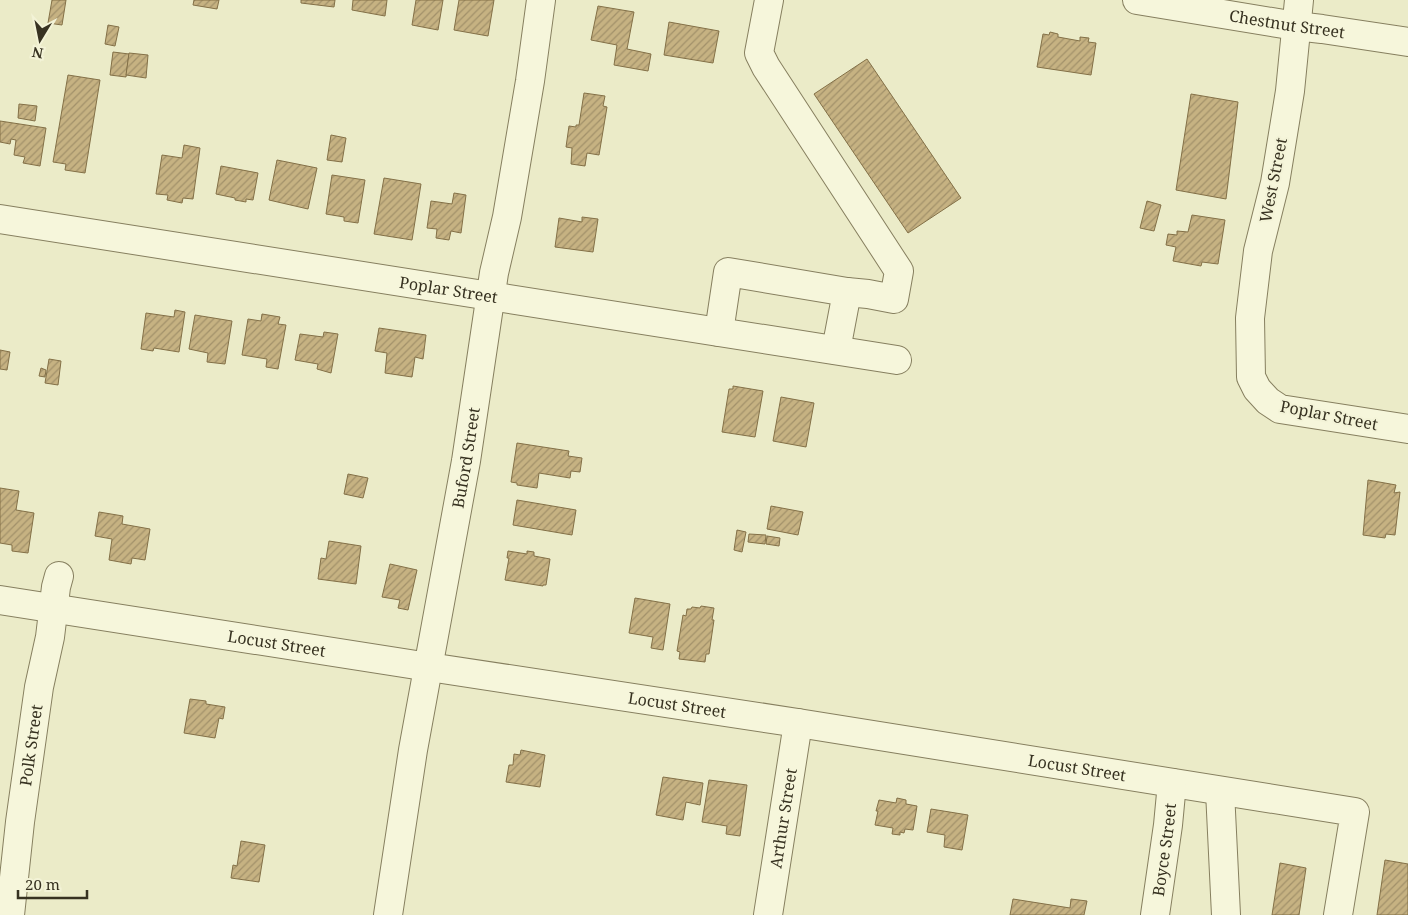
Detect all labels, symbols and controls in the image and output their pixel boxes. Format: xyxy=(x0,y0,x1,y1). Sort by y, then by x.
street label: Chestnut Street xyxy=(1228,4,1347,43)
north arrow xyxy=(15,15,65,65)
text: N xyxy=(31,43,45,64)
street label: West Street xyxy=(1254,135,1292,224)
street label: Poplar Street xyxy=(398,271,500,308)
street label: Poplar Street xyxy=(1278,395,1380,435)
street label: Buford Street xyxy=(447,405,485,510)
street label: Locust Street xyxy=(226,625,328,662)
street label: Locust Street xyxy=(626,686,728,723)
street label: Polk Street xyxy=(14,703,47,787)
street label: Locust Street xyxy=(1026,749,1128,786)
street label: Arthur Street xyxy=(764,766,802,870)
street label: Boyce Street xyxy=(1147,802,1181,898)
scale bar xyxy=(18,868,86,900)
text: 20 m xyxy=(25,874,60,894)

